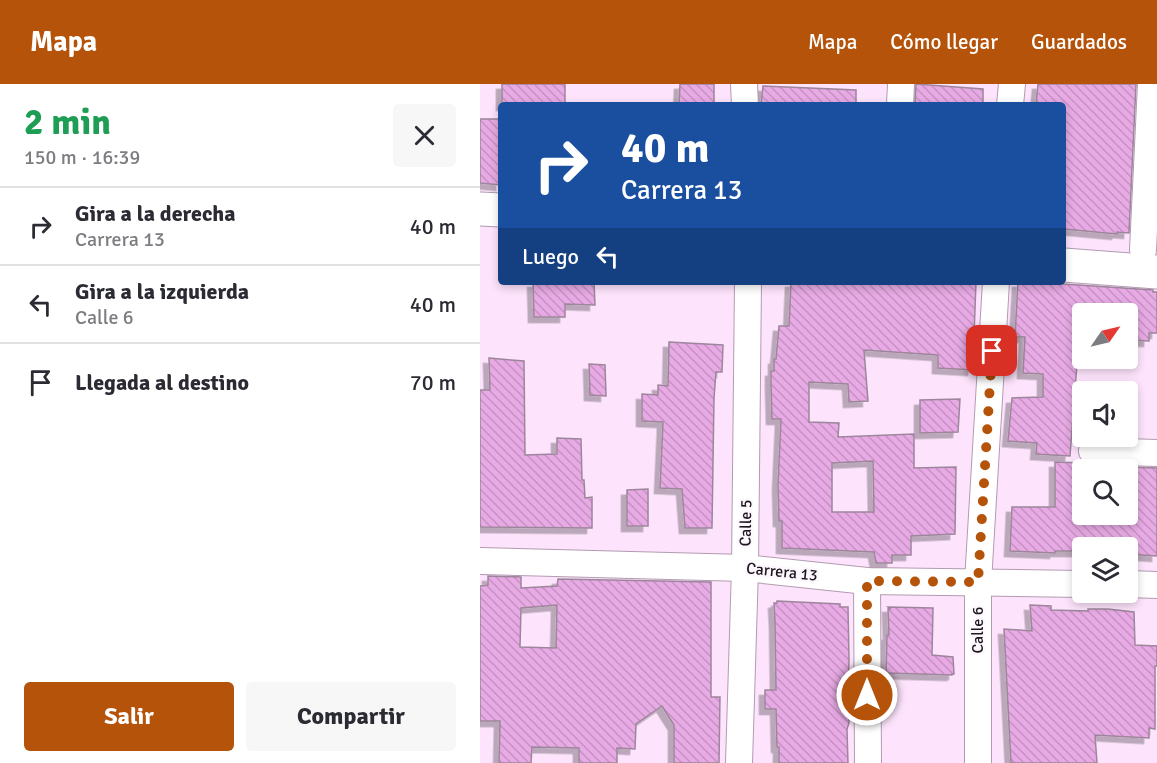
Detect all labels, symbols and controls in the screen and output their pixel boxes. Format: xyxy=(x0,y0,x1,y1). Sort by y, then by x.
text: Mapa xyxy=(30,25,97,59)
text: Mapa xyxy=(808,29,857,55)
text: Cómo llegar xyxy=(890,29,998,55)
text: Guardados xyxy=(1031,29,1127,55)
text: 2 min xyxy=(24,100,111,145)
button: close xyxy=(393,104,456,167)
text: 40 m xyxy=(621,123,710,174)
icon: right xyxy=(522,126,600,204)
text: 150 m · 16:39 xyxy=(24,145,140,170)
text: Carrera 13 xyxy=(621,174,742,207)
text: Gira a la derecha xyxy=(75,200,236,227)
icon: right xyxy=(24,210,57,243)
text: 40 m xyxy=(410,213,456,240)
text: Carrera 13 xyxy=(75,227,165,252)
icon: left xyxy=(591,240,624,273)
text: Luego xyxy=(522,243,579,270)
text: Gira a la izquierda xyxy=(75,278,249,305)
icon: left xyxy=(24,288,57,321)
text: 40 m xyxy=(410,291,456,318)
north arrow xyxy=(1072,303,1138,369)
map controls xyxy=(1072,303,1138,603)
text: Calle 6 xyxy=(75,305,134,330)
pin xyxy=(966,325,1017,376)
icon: arrive xyxy=(975,334,1008,367)
icon: arrive xyxy=(24,366,57,399)
text: Llegada al destino xyxy=(75,369,249,396)
text: 70 m xyxy=(410,369,456,396)
button: sound xyxy=(1072,381,1138,447)
button: search xyxy=(1072,459,1138,525)
street label: Calle 5 xyxy=(736,499,756,547)
button: layers xyxy=(1072,537,1138,603)
street label: Carrera 13 xyxy=(745,558,819,586)
street label: Calle 6 xyxy=(968,607,988,653)
position arrow xyxy=(835,663,899,727)
button: Salir xyxy=(24,682,234,751)
button: Compartir xyxy=(246,682,456,751)

